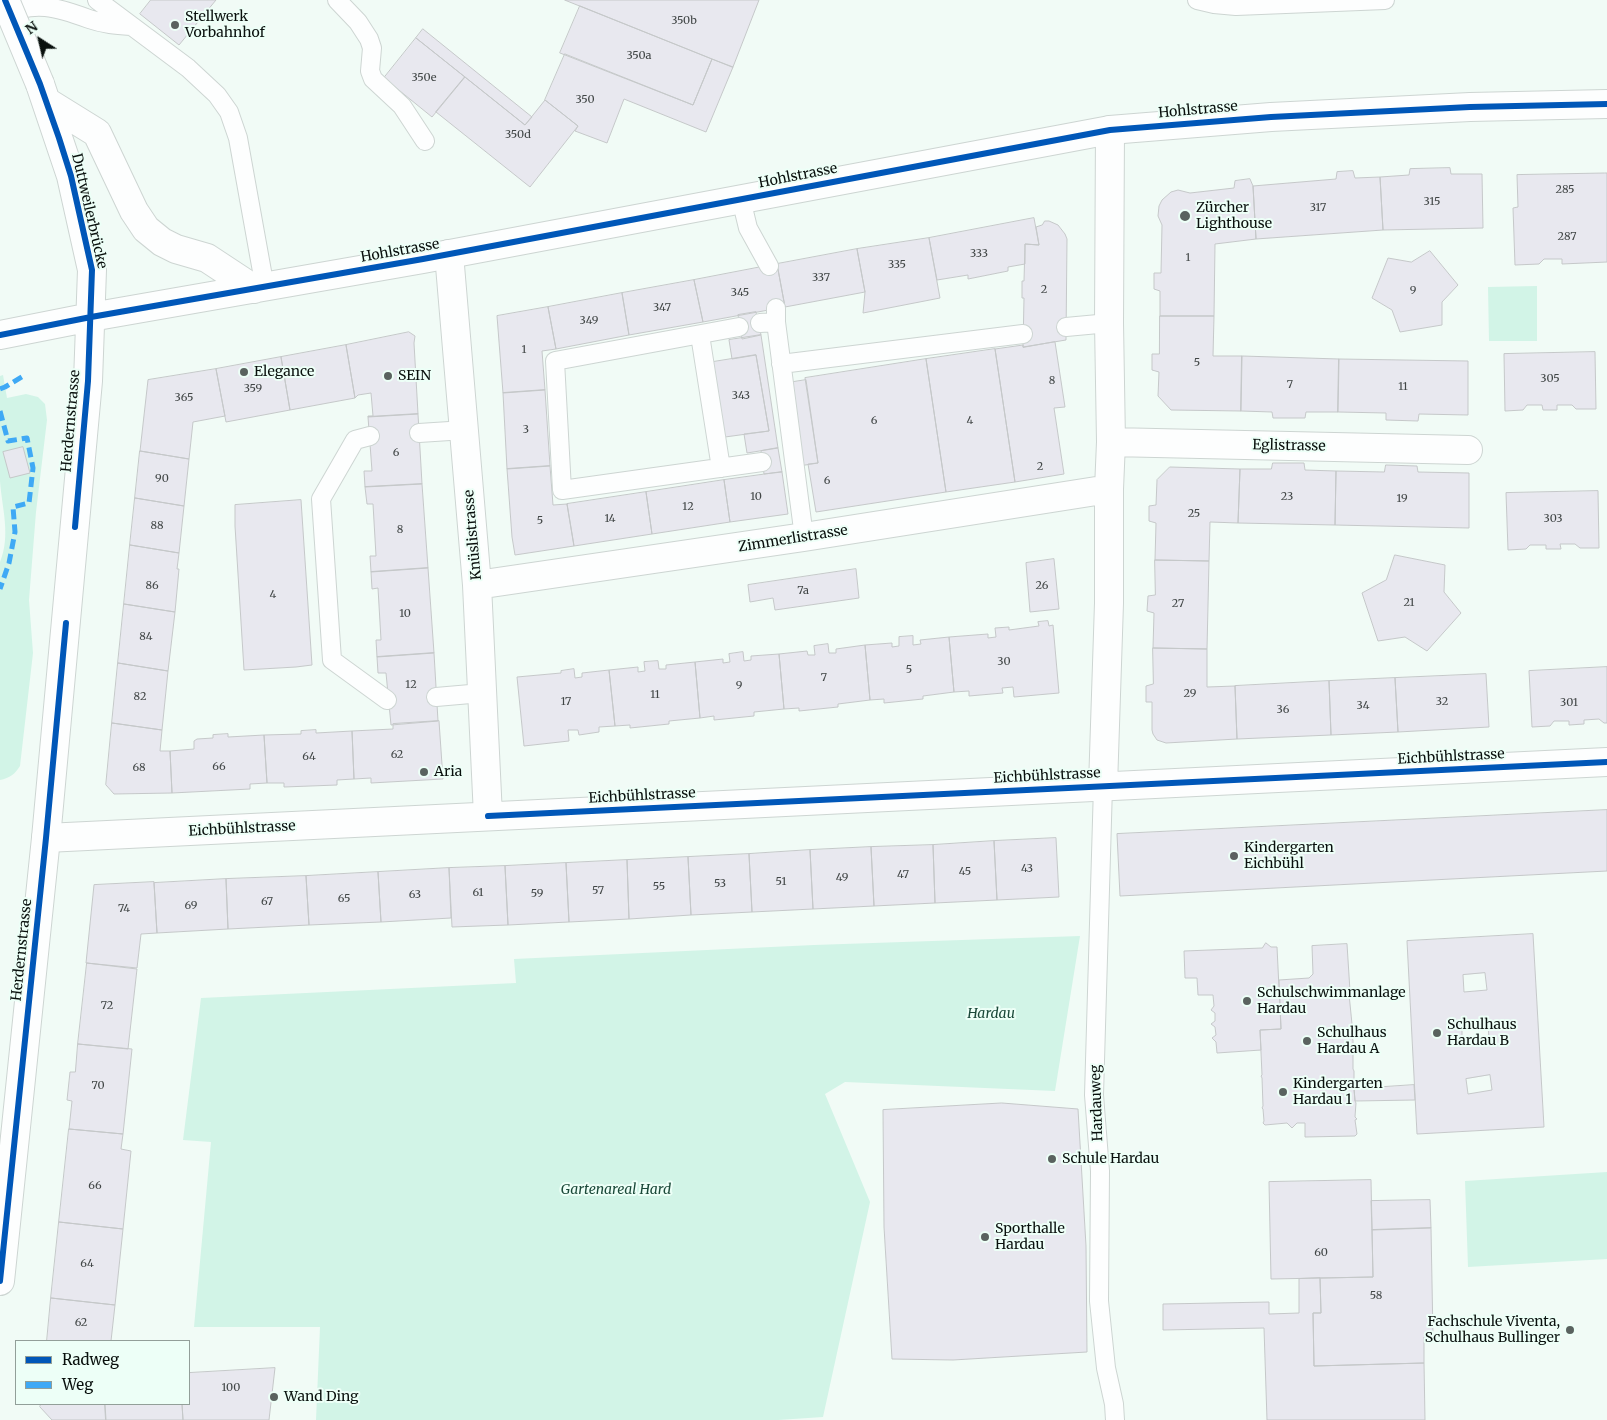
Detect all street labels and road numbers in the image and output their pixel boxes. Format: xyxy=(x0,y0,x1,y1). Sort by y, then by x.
street label: Hohlstrasse xyxy=(1158,98,1238,122)
street label: Duttweilerbrücke xyxy=(68,152,110,270)
street label: Hohlstrasse xyxy=(757,160,839,192)
street label: Hohlstrasse xyxy=(359,236,441,266)
street label: Herdernstrasse xyxy=(58,369,84,473)
street label: Eglistrasse xyxy=(1252,437,1326,455)
street label: Knüslistrasse xyxy=(461,489,485,581)
street label: Zimmerlistrasse xyxy=(737,522,849,556)
street label: Eichbühlstrasse xyxy=(1397,746,1505,768)
street label: Eichbühlstrasse xyxy=(993,765,1101,787)
street label: Eichbühlstrasse xyxy=(588,785,696,807)
street label: Eichbühlstrasse xyxy=(188,818,296,840)
street label: Herdernstrasse xyxy=(8,898,36,1002)
street label: Hardauweg xyxy=(1087,1064,1107,1142)

